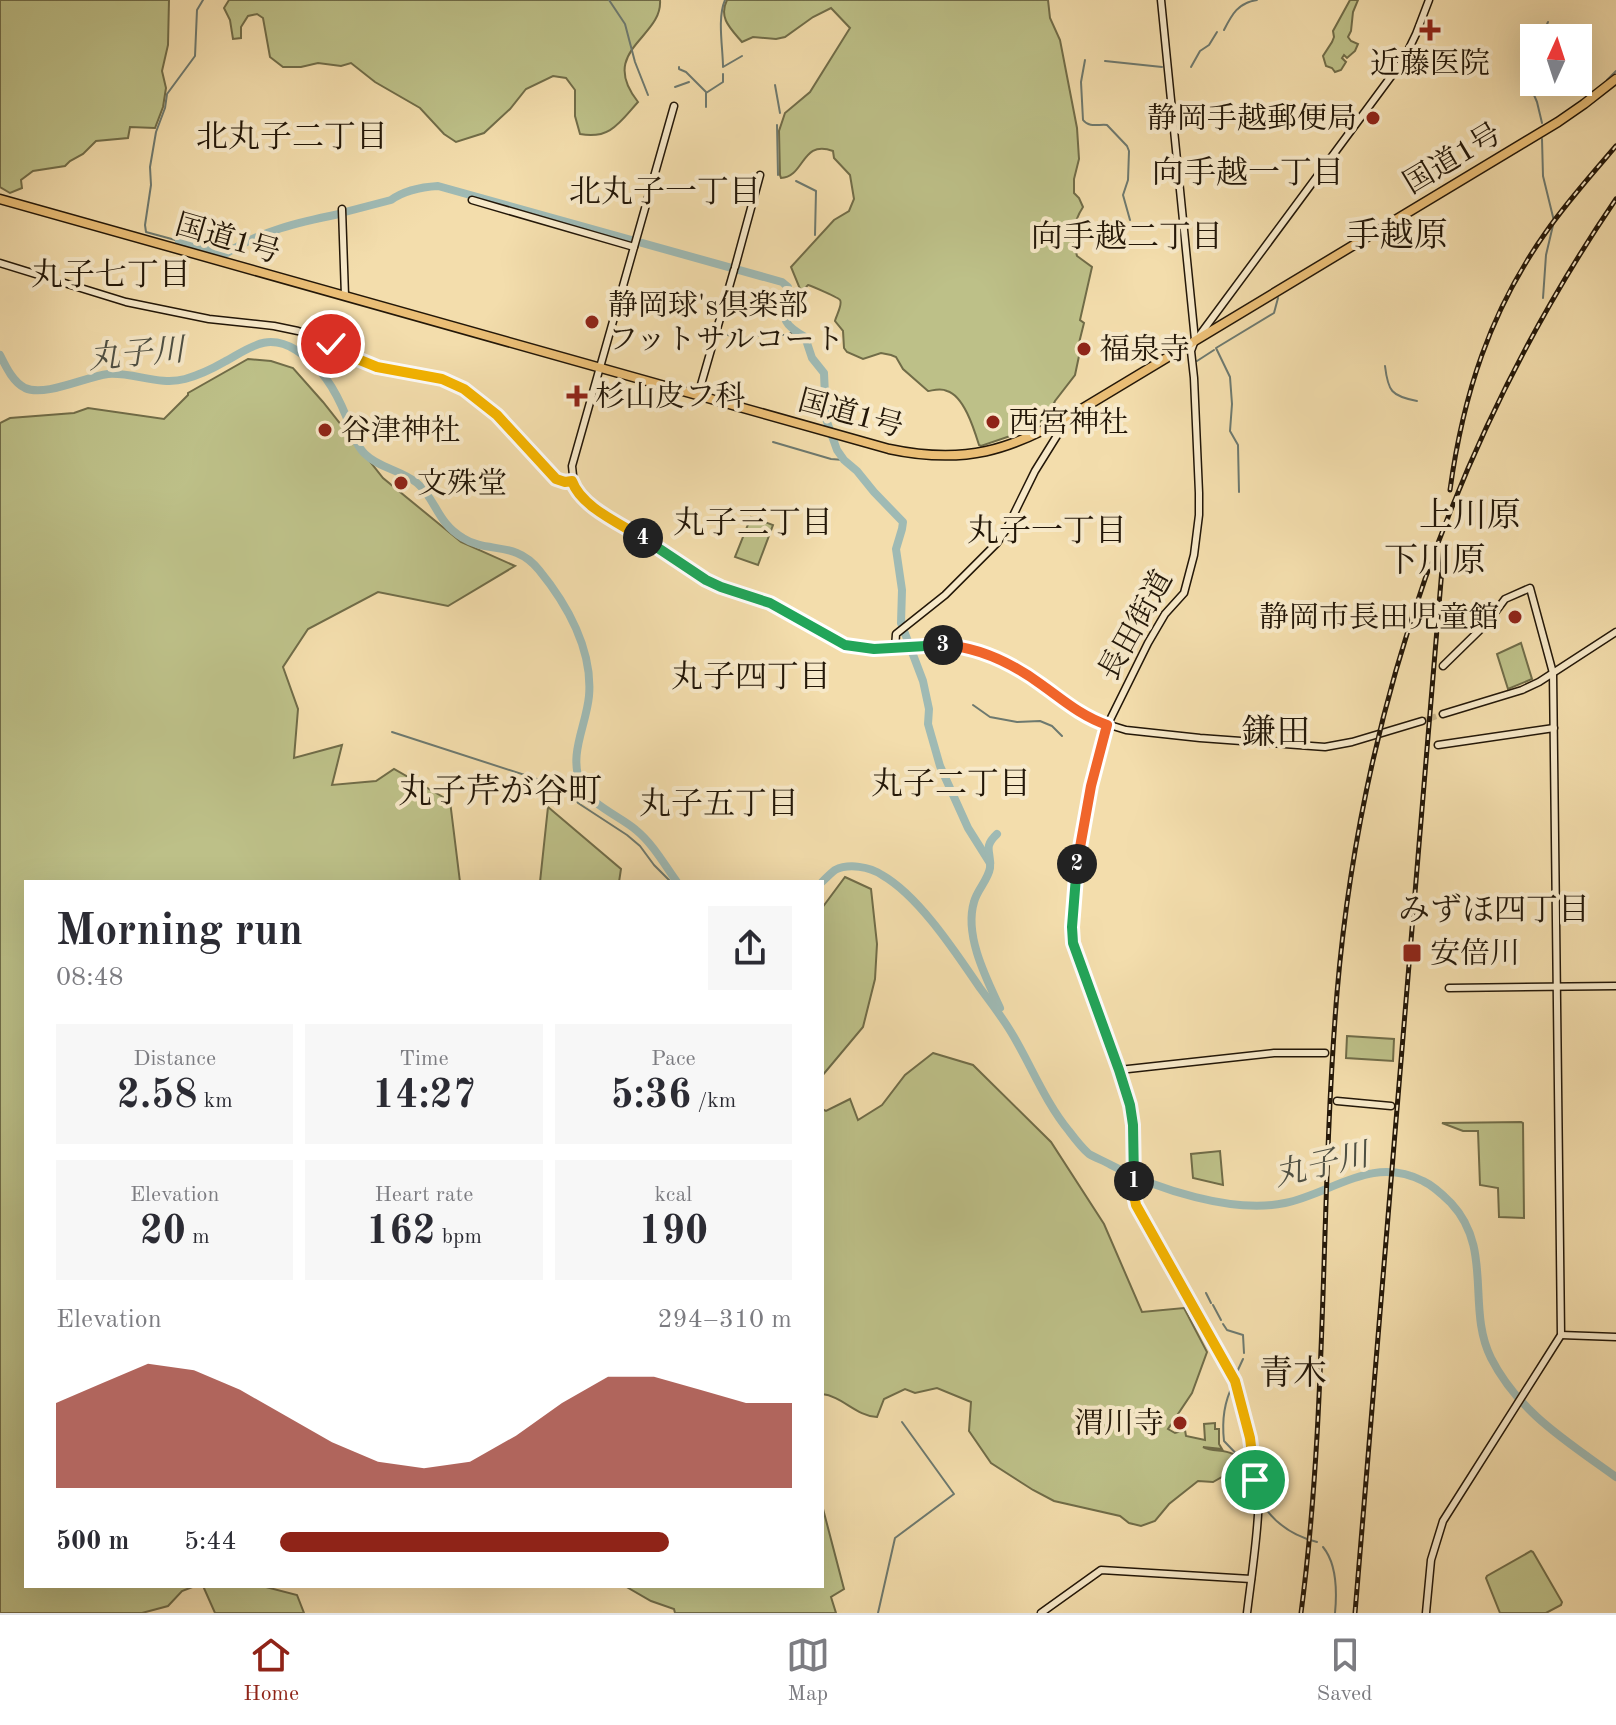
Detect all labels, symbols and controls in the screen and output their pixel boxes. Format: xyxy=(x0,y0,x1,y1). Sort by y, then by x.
marker: 近藤医院 xyxy=(1419,19,1441,41)
north arrow xyxy=(1520,24,1592,96)
map controls xyxy=(1520,24,1592,96)
place label: 近藤医院 xyxy=(1370,47,1490,80)
place label: 静岡手越郵便局 xyxy=(1147,102,1357,135)
marker: 静岡手越郵便局 xyxy=(1364,109,1382,127)
street label: 国道1号 xyxy=(1398,117,1507,200)
district label: 北丸子二丁目 xyxy=(196,120,388,155)
district label: 向手越一丁目 xyxy=(1152,156,1344,191)
district label: 北丸子一丁目 xyxy=(569,175,761,210)
street label: 国道1号 xyxy=(172,208,284,269)
district label: 手越原 xyxy=(1346,217,1448,254)
district label: 向手越二丁目 xyxy=(1031,220,1223,255)
district label: 丸子七丁目 xyxy=(31,258,191,293)
place label: 静岡球's倶楽部 フットサルコート xyxy=(608,289,844,356)
pin xyxy=(297,310,365,378)
marker: 静岡球's倶楽部 フットサルコート xyxy=(583,313,601,331)
icon: check xyxy=(309,322,353,366)
water label: 丸子川 xyxy=(87,333,188,376)
place label: 福泉寺 xyxy=(1100,333,1190,366)
marker: 福泉寺 xyxy=(1075,340,1093,358)
place label: 杉山皮フ科 xyxy=(595,380,745,413)
street label: 国道1号 xyxy=(795,384,907,443)
marker: 杉山皮フ科 xyxy=(566,385,588,407)
place label: 西宮神社 xyxy=(1009,406,1129,439)
marker: 西宮神社 xyxy=(984,413,1002,431)
place label: 谷津神社 xyxy=(341,414,461,447)
marker: 谷津神社 xyxy=(316,421,334,439)
place label: 文殊堂 xyxy=(417,467,507,500)
marker: 文殊堂 xyxy=(392,474,410,492)
district label: 上川原 xyxy=(1419,497,1521,534)
district label: 丸子三丁目 xyxy=(673,506,833,541)
district label: 丸子一丁目 xyxy=(967,514,1127,549)
pin: 4 xyxy=(623,518,663,558)
text: 4 xyxy=(637,527,649,549)
district label: 下川原 xyxy=(1384,542,1486,579)
street label: 長田街道 xyxy=(1092,565,1179,686)
place label: 静岡市長田児童館 xyxy=(1259,601,1499,634)
marker: 静岡市長田児童館 xyxy=(1506,608,1524,626)
pin: 3 xyxy=(923,625,963,665)
text: 3 xyxy=(937,634,949,656)
district label: 丸子四丁目 xyxy=(671,660,831,695)
district label: 鎌田 xyxy=(1242,714,1310,751)
district label: 丸子二丁目 xyxy=(871,767,1031,802)
district label: 丸子芹が谷町 xyxy=(398,773,602,810)
district label: 丸子五丁目 xyxy=(639,787,799,822)
pin: 2 xyxy=(1057,844,1097,884)
text: 2 xyxy=(1071,853,1083,875)
district label: みずほ四丁目 xyxy=(1398,893,1590,928)
button: share xyxy=(708,906,792,990)
text: Morning run xyxy=(56,910,303,954)
place label: 安倍川 xyxy=(1430,937,1520,970)
marker: 安倍川 xyxy=(1401,942,1423,964)
text: 08:48 xyxy=(56,965,124,991)
text: Distance xyxy=(133,1048,216,1070)
text: Time xyxy=(399,1048,449,1070)
text: Pace xyxy=(651,1048,696,1070)
text: 2.58 xyxy=(117,1077,198,1117)
text: 14:27 xyxy=(372,1077,476,1117)
text: 5:36 xyxy=(610,1077,691,1117)
text: km xyxy=(198,1090,233,1112)
text: /km xyxy=(691,1090,736,1112)
water label: 丸子川 xyxy=(1271,1137,1375,1193)
pin: 1 xyxy=(1114,1161,1154,1201)
text: 1 xyxy=(1128,1170,1140,1192)
text: Elevation xyxy=(130,1184,219,1206)
text: Heart rate xyxy=(375,1184,473,1206)
text: kcal xyxy=(654,1184,692,1206)
text: 20 xyxy=(140,1213,186,1253)
text: 162 xyxy=(366,1213,436,1253)
text: 190 xyxy=(639,1213,708,1253)
text: m xyxy=(186,1226,210,1248)
text: bpm xyxy=(436,1226,482,1248)
text: Elevation xyxy=(56,1307,162,1333)
text: 294–310 m xyxy=(657,1307,792,1333)
district label: 青木 xyxy=(1259,1355,1327,1392)
place label: 渭川寺 xyxy=(1074,1407,1164,1440)
marker: 渭川寺 xyxy=(1171,1414,1189,1432)
pin xyxy=(1221,1446,1289,1514)
icon: arrive xyxy=(1233,1458,1277,1502)
text: 500 m xyxy=(56,1529,129,1555)
text: 5:44 xyxy=(184,1529,237,1555)
tab: Home xyxy=(243,1633,299,1708)
tab: Map xyxy=(786,1633,830,1708)
tab: Saved xyxy=(1317,1633,1373,1708)

